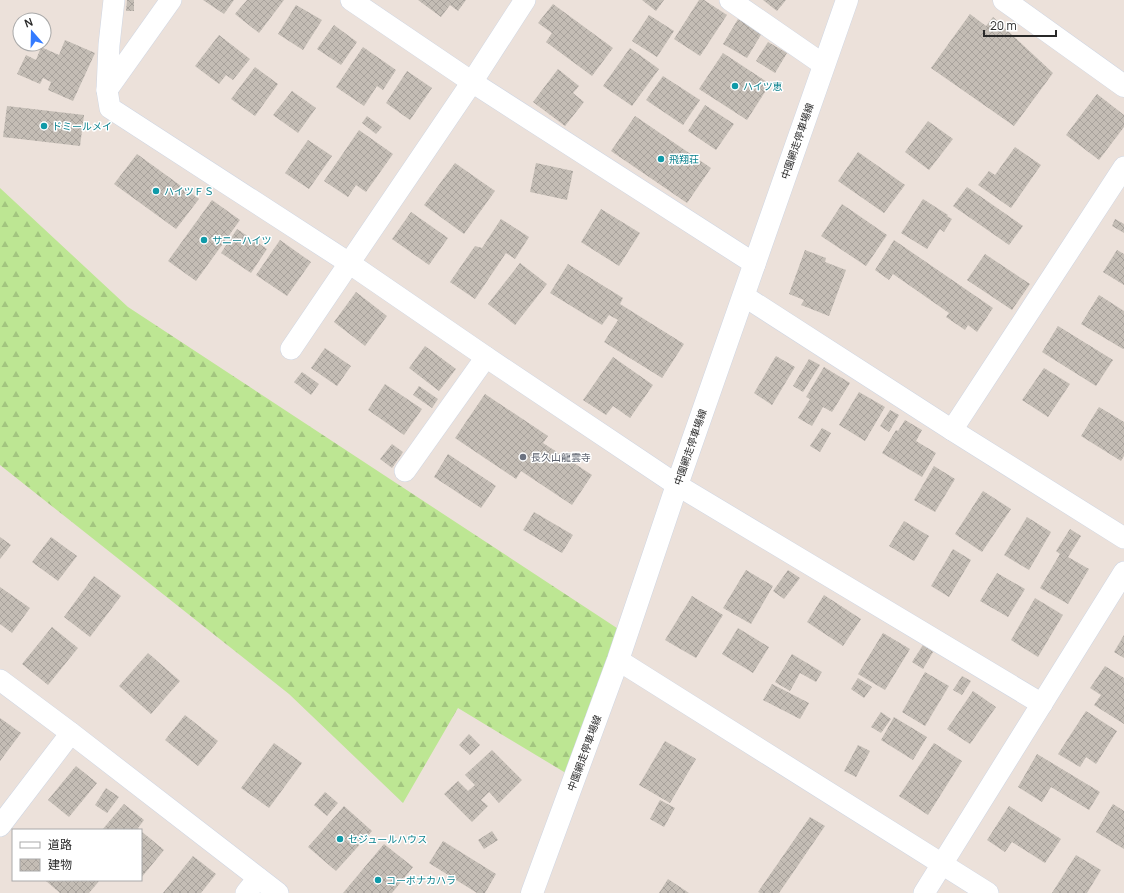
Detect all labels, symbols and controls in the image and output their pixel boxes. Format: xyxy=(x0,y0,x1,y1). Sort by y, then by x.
north arrow xyxy=(12,12,52,52)
scale bar xyxy=(984,12,1056,38)
text: N xyxy=(22,14,35,31)
text: 20 m xyxy=(990,17,1017,34)
place label: ハイツ恵 xyxy=(743,79,783,93)
marker: ハイツ恵 xyxy=(730,81,740,91)
street label: 中園網走停車場線 xyxy=(777,101,817,181)
place label: ドミールメイ xyxy=(52,119,112,133)
marker: ドミールメイ xyxy=(39,121,49,131)
place label: 飛翔荘 xyxy=(669,152,699,166)
marker: 飛翔荘 xyxy=(656,154,666,164)
place label: ハイツＦＳ xyxy=(164,184,214,198)
marker: ハイツＦＳ xyxy=(151,186,161,196)
place label: サニーハイツ xyxy=(212,233,272,247)
marker: サニーハイツ xyxy=(199,235,209,245)
street label: 中園網走停車場線 xyxy=(670,407,710,487)
place label: 長久山龍雲寺 xyxy=(531,450,591,464)
marker: 長久山龍雲寺 xyxy=(518,452,528,462)
street label: 中園網走停車場線 xyxy=(564,713,604,793)
legend xyxy=(12,829,142,881)
place label: セジュールハウス xyxy=(348,832,427,846)
marker: セジュールハウス xyxy=(335,834,345,844)
text: 道路 xyxy=(48,836,72,853)
text: 建物 xyxy=(48,856,72,873)
place label: コーポナカハラ xyxy=(386,873,456,887)
marker: コーポナカハラ xyxy=(373,875,383,885)

